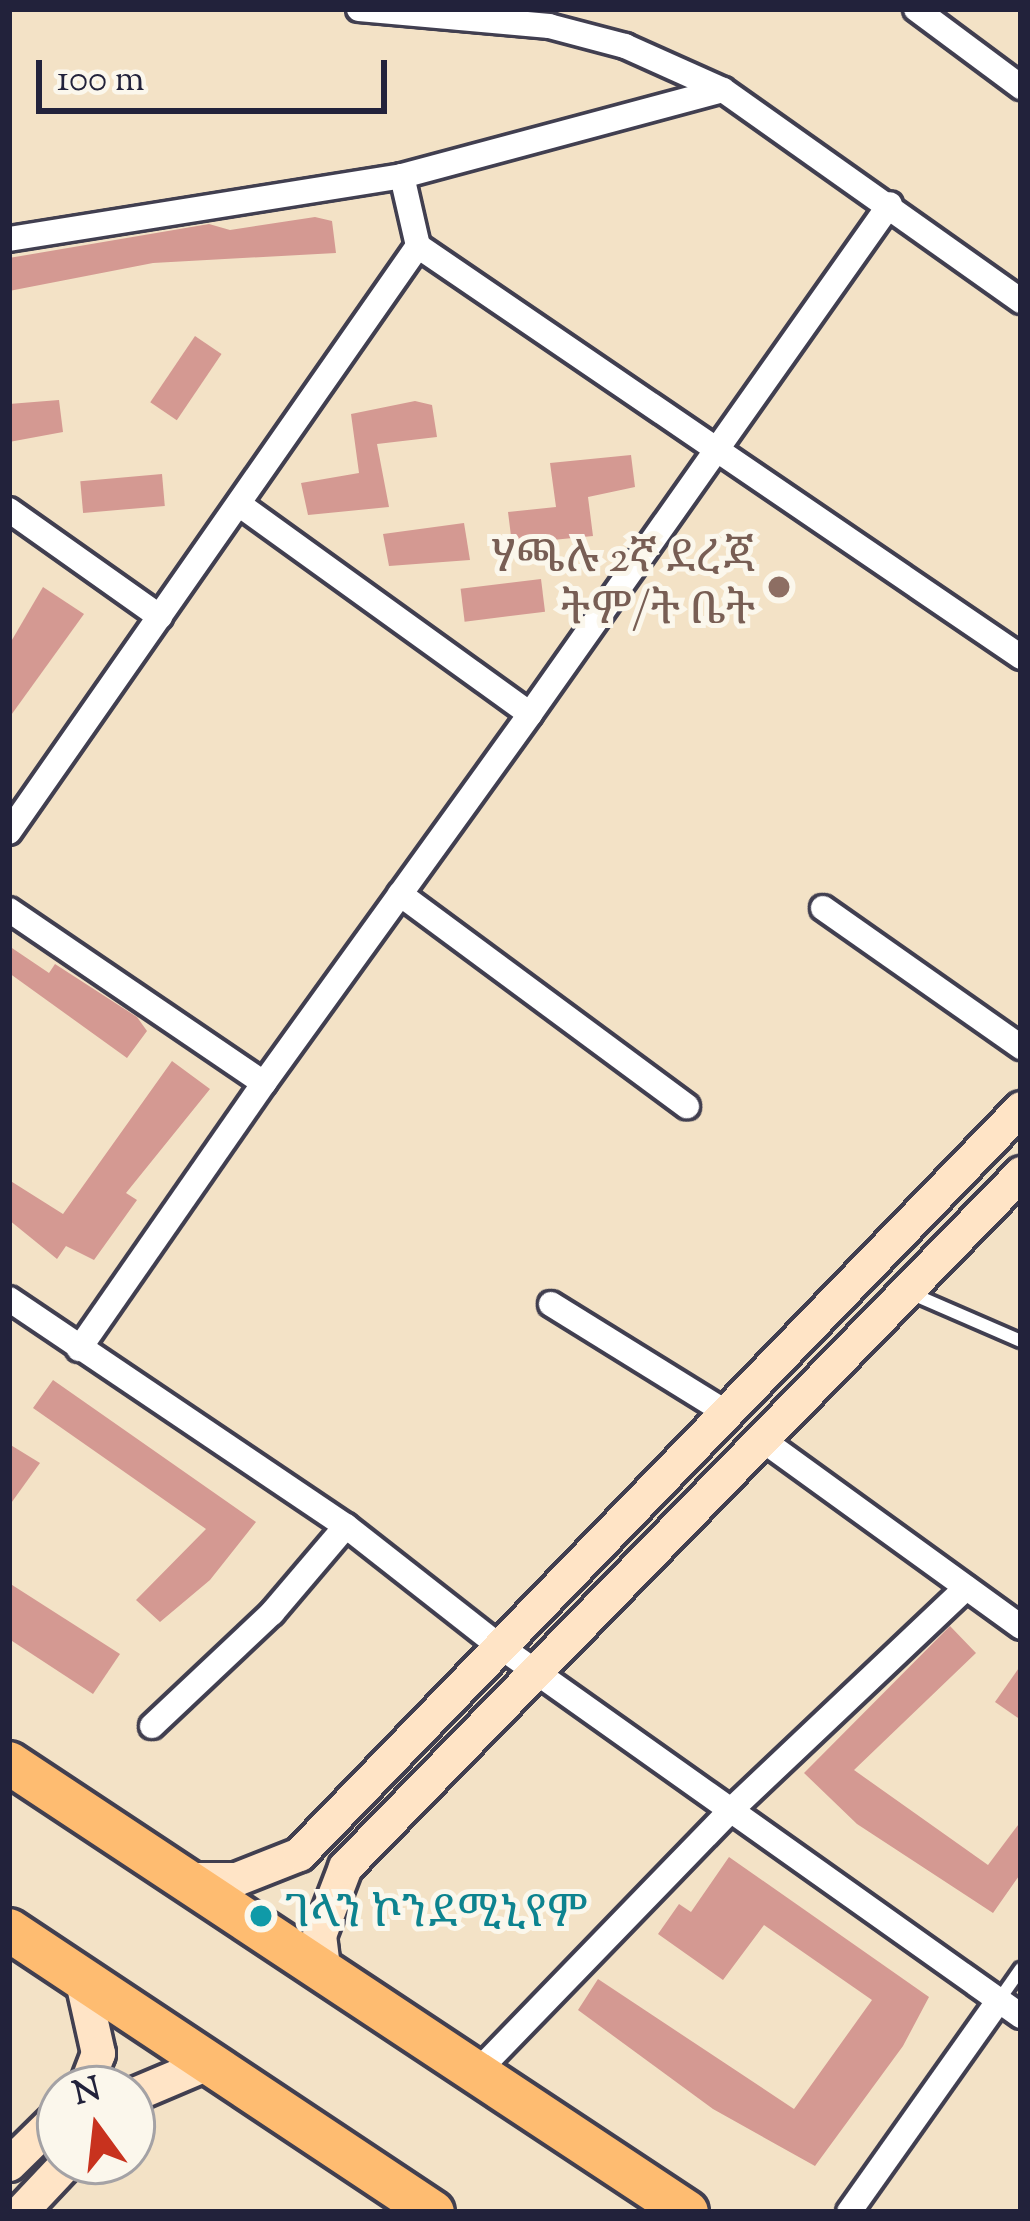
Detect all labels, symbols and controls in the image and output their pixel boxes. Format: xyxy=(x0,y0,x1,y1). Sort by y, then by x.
scale bar xyxy=(42,36,393,110)
text: 100 m xyxy=(57,55,144,107)
place label: ሃጫሉ 2ኛ ደረጃ ትም/ት ቤት xyxy=(491,534,755,640)
marker: ሃጫሉ 2ኛ ደረጃ ትም/ት ቤት xyxy=(766,574,792,600)
place label: ገላን ኮንደሚኒየም xyxy=(285,1889,588,1943)
marker: ገላን ኮንደሚኒየም xyxy=(248,1903,274,1929)
north arrow xyxy=(36,2065,156,2185)
text: N xyxy=(69,2067,106,2120)

